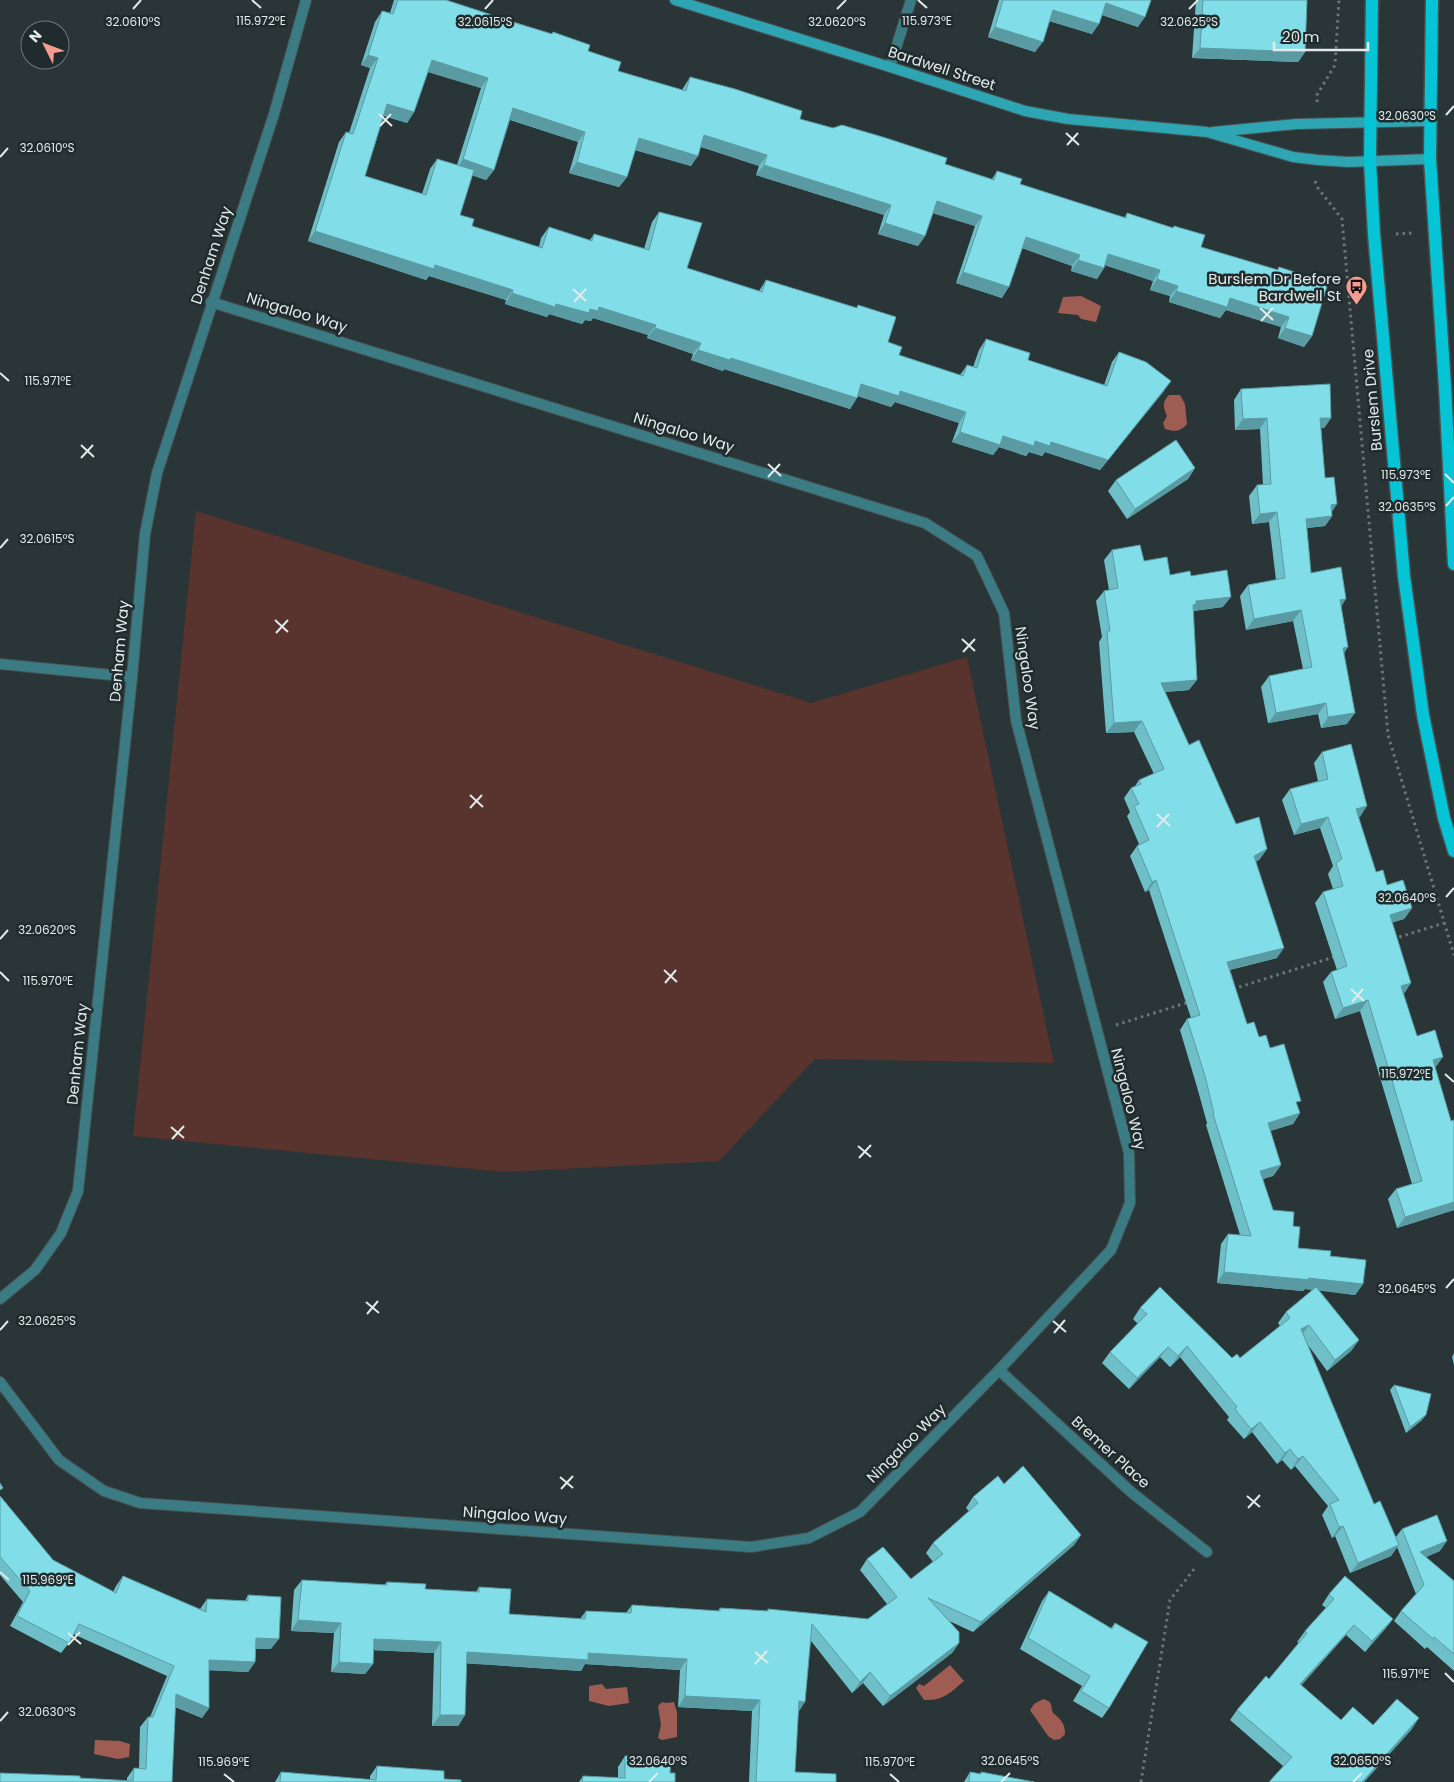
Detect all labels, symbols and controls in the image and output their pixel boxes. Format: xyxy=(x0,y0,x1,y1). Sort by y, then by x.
text: 115.972°E xyxy=(236,12,286,29)
text: 115.973°E xyxy=(902,12,952,29)
text: 32.0610°S xyxy=(106,13,161,30)
text: 32.0615°S xyxy=(458,13,513,30)
text: 32.0620°S xyxy=(808,13,866,30)
text: 32.0625°S xyxy=(1160,13,1218,30)
north arrow xyxy=(20,20,70,70)
scale bar xyxy=(1274,20,1368,52)
text: N xyxy=(24,26,46,47)
text: 20 m xyxy=(1282,26,1320,47)
street label: Bardwell Street xyxy=(886,41,998,95)
text: 32.0630°S xyxy=(1378,107,1436,124)
text: 32.0610°S xyxy=(20,139,75,156)
street label: Denham Way xyxy=(185,203,237,307)
place label: Burslem Dr Before Bardwell St xyxy=(1208,268,1341,306)
bus stop icon: Burslem Dr Before Bardwell St xyxy=(1345,275,1369,306)
street label: Ningaloo Way xyxy=(244,287,350,337)
street label: Burslem Drive xyxy=(1357,348,1387,452)
text: 115.971°E xyxy=(25,372,71,389)
street label: Ningaloo Way xyxy=(631,407,737,457)
text: 115.973°E xyxy=(1381,466,1431,483)
text: 32.0635°S xyxy=(1378,498,1436,515)
text: 32.0615°S xyxy=(20,530,75,547)
street label: Denham Way xyxy=(104,599,134,703)
street label: Ningaloo Way xyxy=(1010,625,1046,732)
text: 32.0640°S xyxy=(1378,889,1436,906)
text: 32.0620°S xyxy=(18,921,76,938)
text: 115.970°E xyxy=(23,972,73,989)
street label: Denham Way xyxy=(61,1002,93,1106)
street label: Ningaloo Way xyxy=(1106,1046,1152,1153)
text: 115.972°E xyxy=(1381,1065,1431,1082)
text: 32.0645°S xyxy=(1378,1280,1436,1297)
text: 32.0625°S xyxy=(18,1312,76,1329)
street label: Ningaloo Way xyxy=(862,1398,951,1487)
street label: Bremer Place xyxy=(1067,1411,1155,1493)
street label: Ningaloo Way xyxy=(462,1501,568,1529)
text: 115.969°E xyxy=(22,1571,74,1588)
text: 115.971°E xyxy=(1383,1665,1429,1682)
text: 32.0630°S xyxy=(18,1703,76,1720)
text: 32.0640°S xyxy=(629,1752,687,1769)
text: 32.0645°S xyxy=(981,1752,1039,1769)
text: 32.0650°S xyxy=(1333,1752,1391,1769)
text: 115.969°E xyxy=(198,1753,250,1770)
text: 115.970°E xyxy=(865,1753,915,1770)

